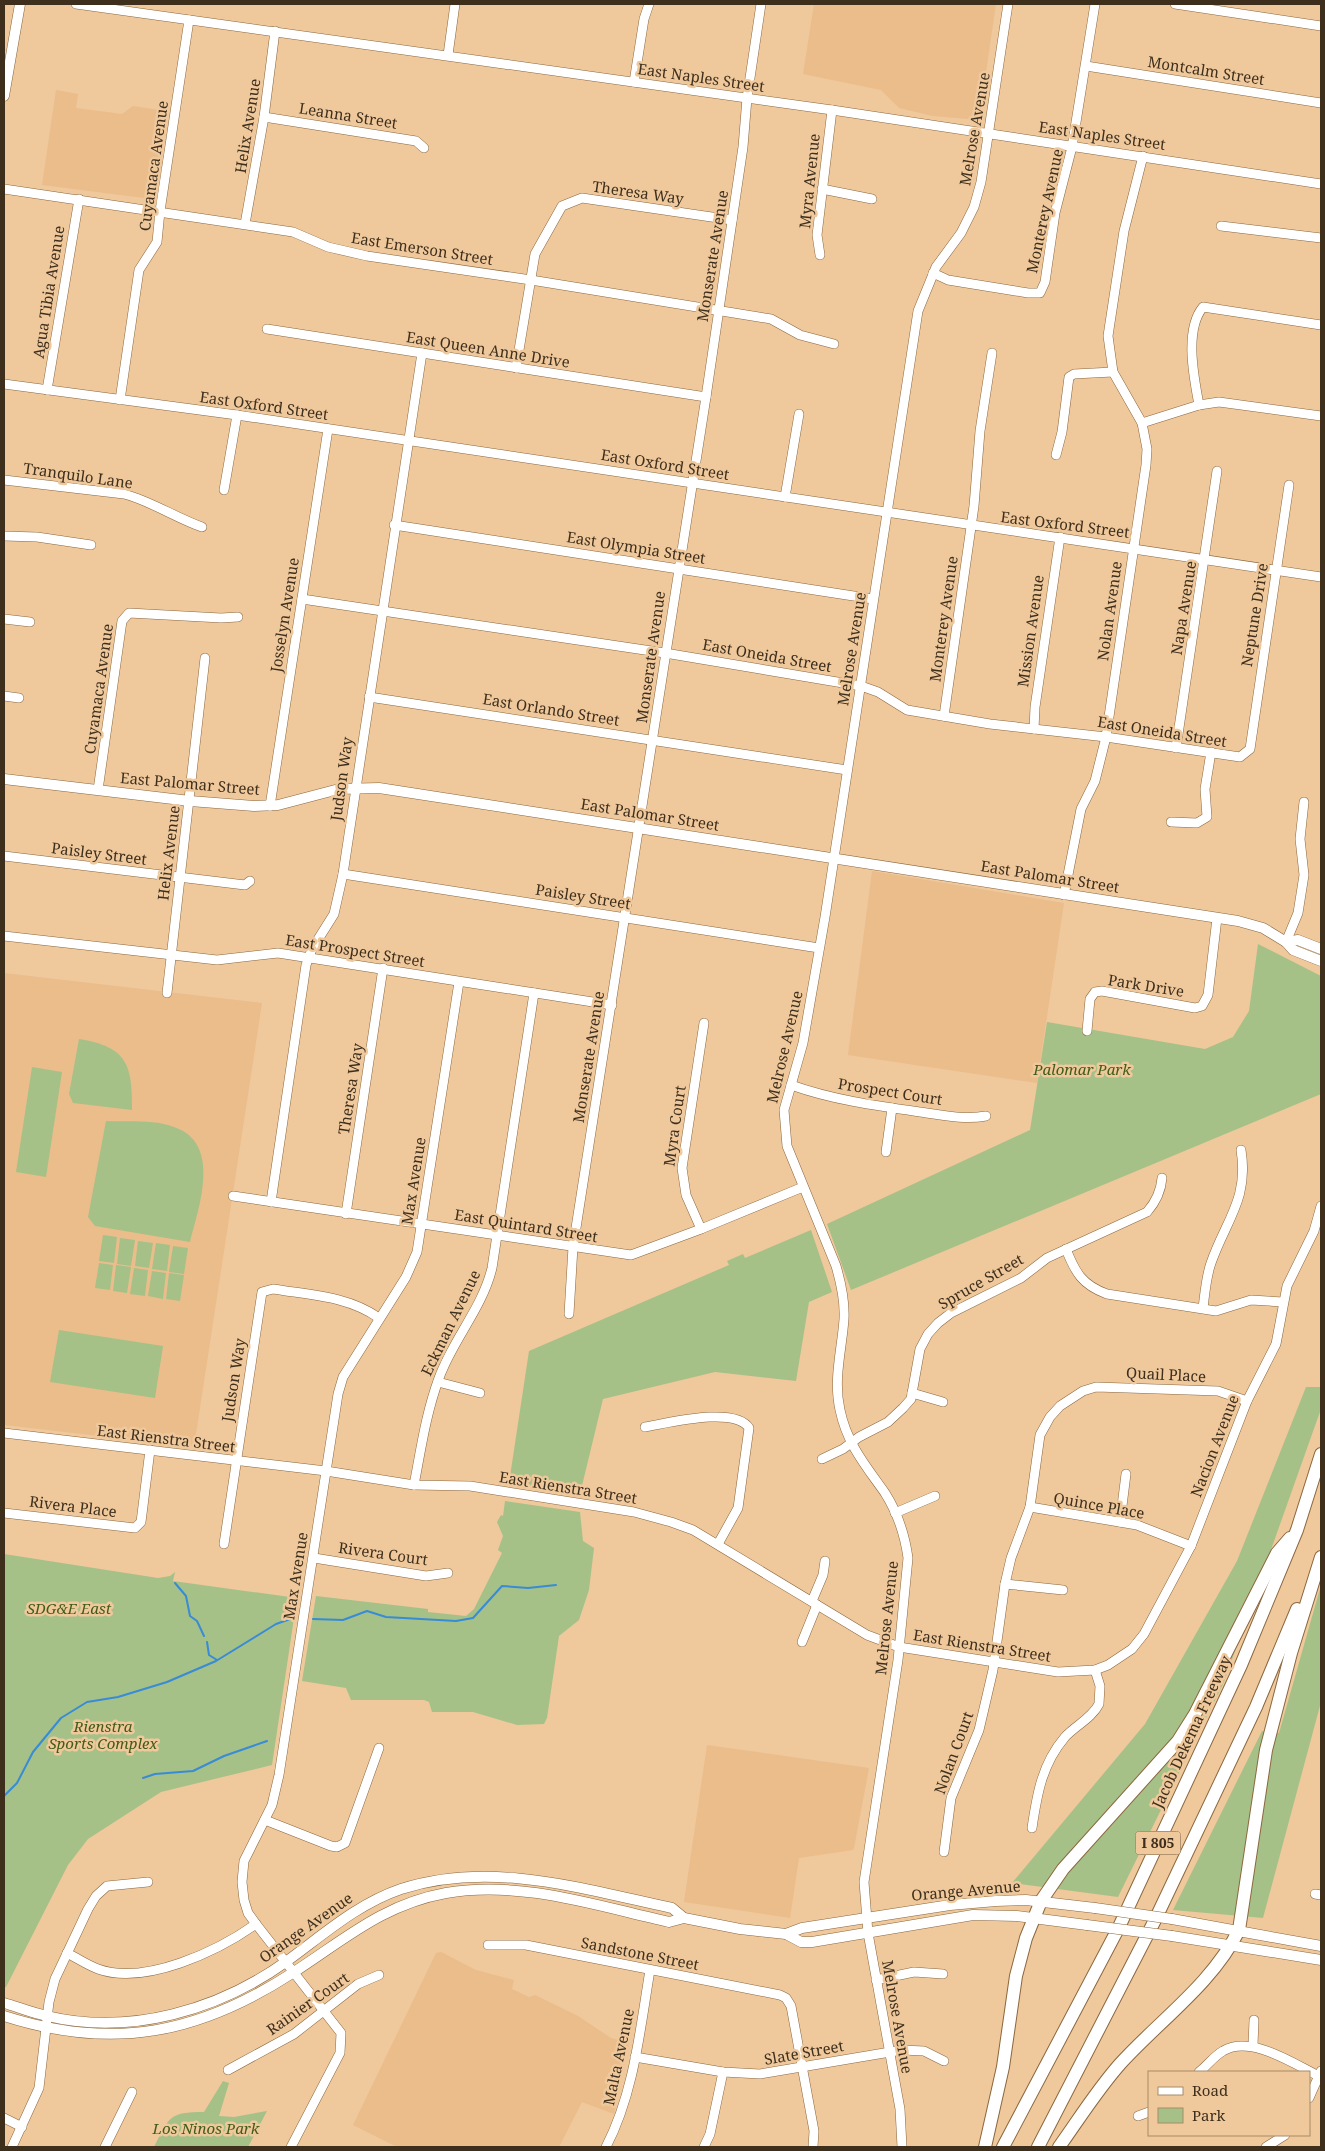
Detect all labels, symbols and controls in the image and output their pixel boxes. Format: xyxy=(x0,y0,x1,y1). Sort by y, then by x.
street label: Montcalm Street xyxy=(1146,51,1266,89)
street label: East Naples Street xyxy=(636,58,766,96)
street label: Melrose Avenue xyxy=(954,71,994,187)
street label: Helix Avenue xyxy=(230,77,264,175)
street label: Leanna Street xyxy=(298,97,399,133)
street label: Cuyamaca Avenue xyxy=(134,99,172,232)
street label: East Naples Street xyxy=(1037,116,1167,154)
street label: Myra Avenue xyxy=(794,132,824,229)
street label: Monterey Avenue xyxy=(1021,147,1067,275)
street label: Theresa Way xyxy=(591,176,686,208)
street label: Monserate Avenue xyxy=(692,188,732,323)
street label: Agua Tibia Avenue xyxy=(28,224,68,360)
street label: East Emerson Street xyxy=(350,227,494,269)
street label: East Queen Anne Drive xyxy=(405,326,571,372)
street label: East Oxford Street xyxy=(199,386,330,424)
street label: East Oxford Street xyxy=(600,444,731,484)
street label: Tranquilo Lane xyxy=(22,457,134,493)
street label: East Oxford Street xyxy=(1000,506,1131,542)
street label: East Olympia Street xyxy=(565,526,707,568)
street label: Monterey Avenue xyxy=(924,555,962,683)
street label: Josselyn Avenue xyxy=(265,556,303,675)
street label: Napa Avenue xyxy=(1166,559,1200,656)
street label: Nolan Avenue xyxy=(1092,560,1126,662)
street label: Neptune Drive xyxy=(1236,562,1272,668)
street label: Mission Avenue xyxy=(1012,573,1048,688)
street label: Monserate Avenue xyxy=(631,590,669,724)
street label: Melrose Avenue xyxy=(832,591,870,707)
street label: Cuyamaca Avenue xyxy=(79,622,117,755)
street label: East Oneida Street xyxy=(701,634,833,676)
street label: East Orlando Street xyxy=(481,688,621,730)
street label: East Oneida Street xyxy=(1096,711,1228,751)
street label: Judson Way xyxy=(325,735,357,823)
street label: East Palomar Street xyxy=(119,767,261,799)
street label: East Palomar Street xyxy=(579,793,721,835)
street label: Helix Avenue xyxy=(152,804,184,902)
street label: Paisley Street xyxy=(50,837,148,869)
street label: East Palomar Street xyxy=(979,855,1121,897)
street label: Paisley Street xyxy=(534,879,632,913)
street label: East Prospect Street xyxy=(284,929,426,971)
street label: Park Drive xyxy=(1107,969,1186,1001)
street label: Monserate Avenue xyxy=(568,989,608,1124)
street label: Melrose Avenue xyxy=(761,989,807,1105)
street label: Theresa Way xyxy=(333,1041,367,1136)
park label: Palomar Park xyxy=(1032,1059,1131,1079)
street label: Prospect Court xyxy=(837,1073,944,1109)
street label: Myra Court xyxy=(658,1084,690,1168)
street label: Max Avenue xyxy=(396,1135,430,1226)
street label: East Quintard Street xyxy=(453,1204,599,1246)
street label: Spruce Street xyxy=(934,1249,1027,1314)
street label: Eckman Avenue xyxy=(416,1266,484,1379)
street label: Judson Way xyxy=(216,1336,250,1424)
street label: Quail Place xyxy=(1126,1362,1207,1386)
street label: Nacion Avenue xyxy=(1185,1392,1243,1500)
street label: East Rienstra Street xyxy=(96,1420,236,1456)
street label: East Rienstra Street xyxy=(498,1466,638,1508)
street label: Quince Place xyxy=(1052,1487,1146,1523)
street label: Rivera Place xyxy=(28,1491,118,1521)
street label: Max Avenue xyxy=(278,1530,312,1621)
street label: Rivera Court xyxy=(337,1537,429,1569)
street label: Melrose Avenue xyxy=(870,1560,902,1676)
park label: SDG&E East xyxy=(27,1598,112,1618)
street label: East Rienstra Street xyxy=(912,1624,1052,1666)
street label: Jacob Dekema Freeway xyxy=(1146,1651,1236,1812)
street label: Nolan Court xyxy=(929,1709,977,1797)
park label: Rienstra Sports Complex xyxy=(48,1716,158,1753)
road number: I 805 xyxy=(1136,1832,1180,1855)
street label: Orange Avenue xyxy=(910,1875,1021,1905)
street label: Orange Avenue xyxy=(255,1888,356,1967)
street label: Sandstone Street xyxy=(580,1932,701,1974)
street label: Melrose Avenue xyxy=(878,1959,918,2075)
street label: Rainier Court xyxy=(262,1967,353,2039)
street label: Malta Avenue xyxy=(598,2007,638,2107)
street label: Slate Street xyxy=(763,2035,845,2069)
legend xyxy=(1148,2071,1310,2136)
text: Road xyxy=(1192,2080,1228,2100)
text: Park xyxy=(1192,2105,1226,2125)
park label: Los Ninos Park xyxy=(152,2118,260,2138)

